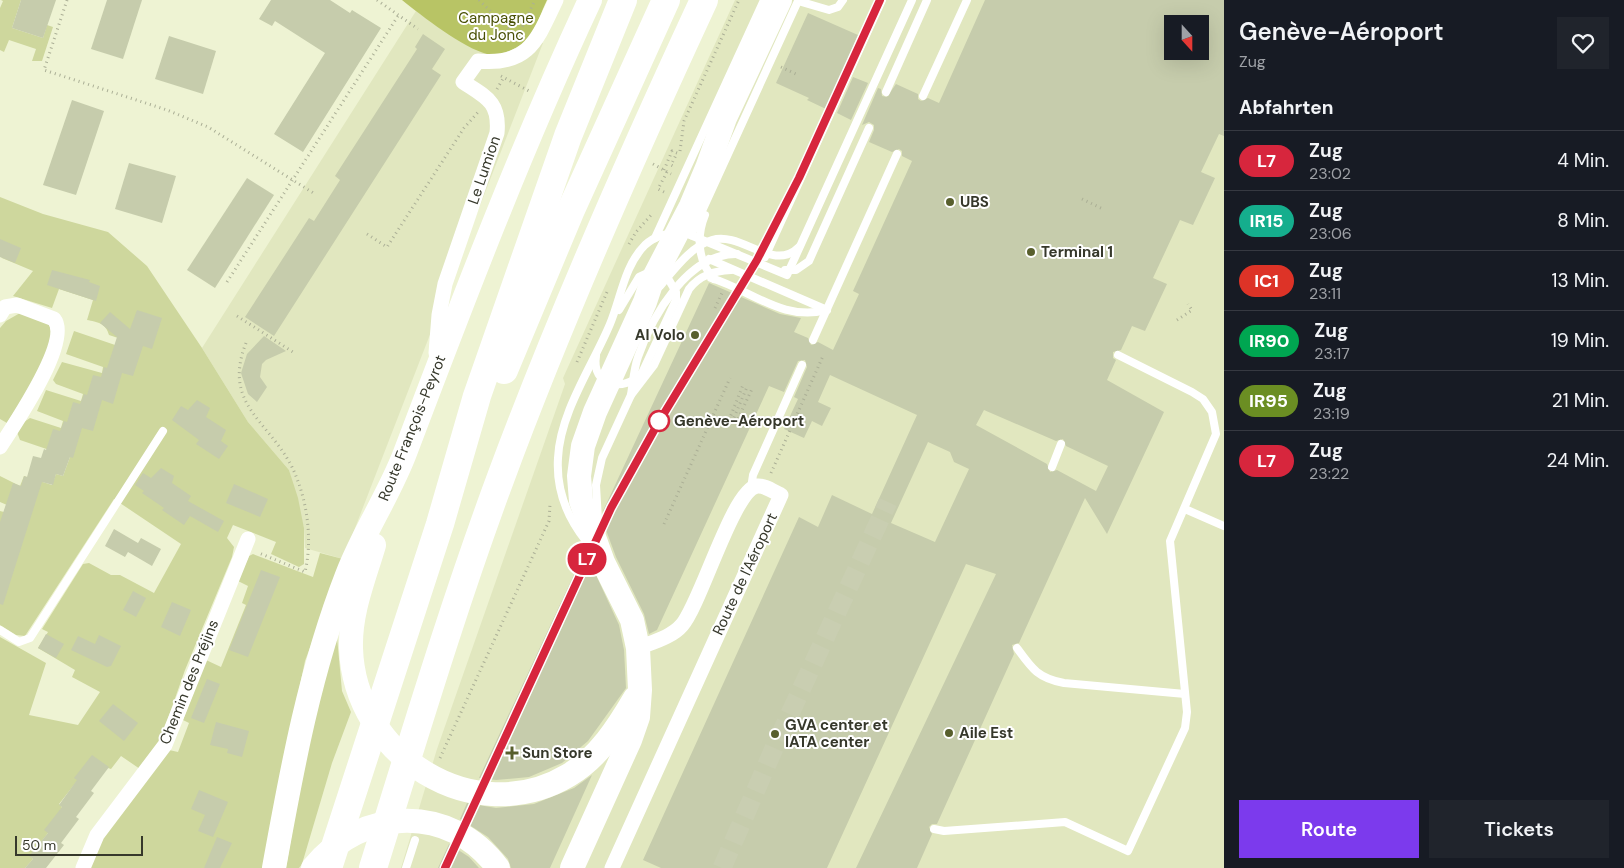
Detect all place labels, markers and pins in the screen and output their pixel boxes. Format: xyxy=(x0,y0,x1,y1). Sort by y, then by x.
place label: UBS xyxy=(960,192,989,212)
marker: UBS xyxy=(944,196,956,208)
place label: Terminal 1 xyxy=(1041,242,1113,262)
marker: Terminal 1 xyxy=(1025,246,1037,258)
place label: Al Volo xyxy=(635,325,685,345)
marker: Al Volo xyxy=(689,329,701,341)
marker: Genève-Aéroport xyxy=(648,410,670,432)
place label: Genève-Aéroport xyxy=(674,411,804,431)
place label: GVA center et IATA center xyxy=(785,715,888,752)
place label: Aile Est xyxy=(959,723,1013,743)
marker: Aile Est xyxy=(943,727,955,739)
marker: GVA center et IATA center xyxy=(769,728,781,740)
place label: Sun Store xyxy=(522,743,593,763)
marker: Sun Store xyxy=(506,747,518,759)

